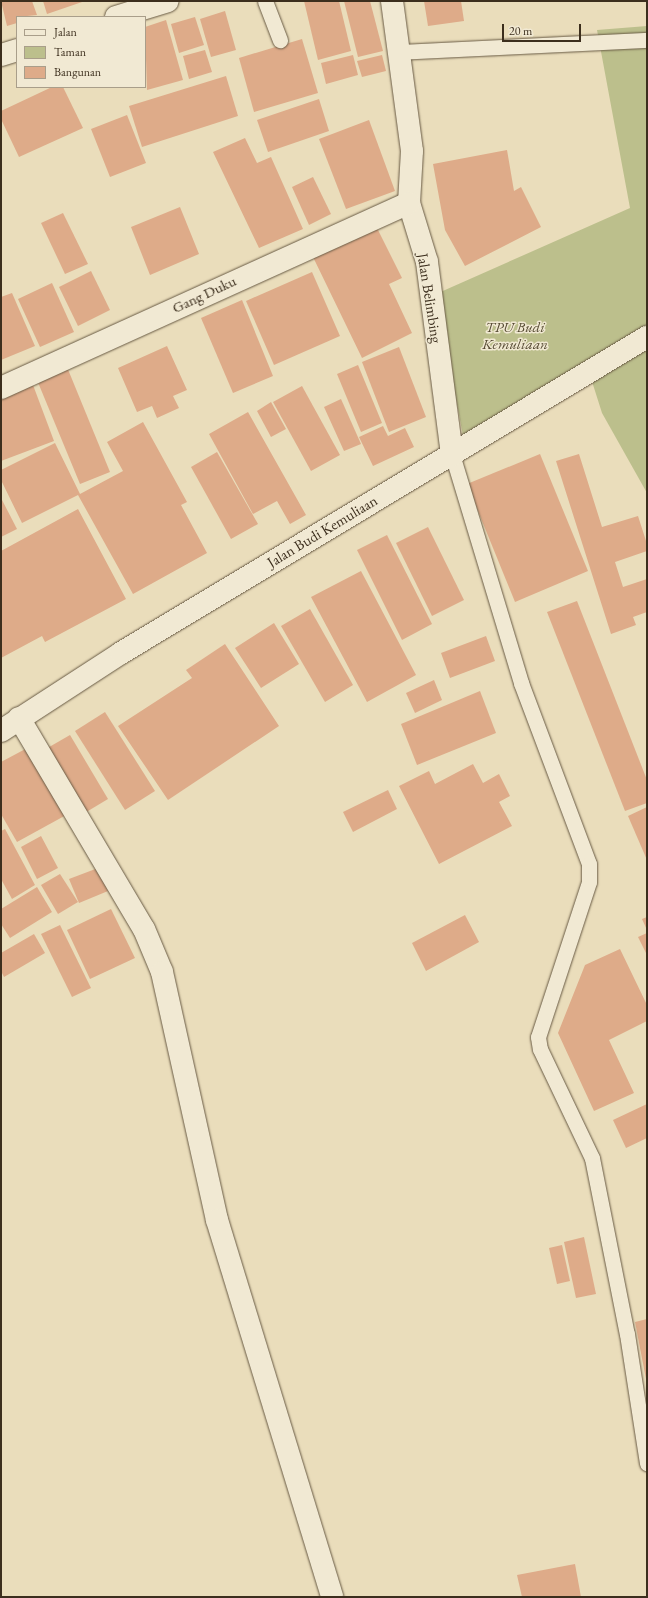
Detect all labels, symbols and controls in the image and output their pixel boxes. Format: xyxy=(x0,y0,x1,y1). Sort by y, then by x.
legend xyxy=(16,16,146,88)
scale bar xyxy=(504,16,583,42)
text: 20 m xyxy=(509,23,532,39)
text: Jalan xyxy=(54,24,77,40)
text: Taman xyxy=(54,44,86,60)
text: Bangunan xyxy=(54,64,101,80)
street label: Jalan Belimbing xyxy=(414,252,446,344)
street label: Gang Duku xyxy=(169,271,239,317)
park label: TPU Budi Kemuliaan xyxy=(482,317,548,352)
street label: Jalan Budi Kemuliaan xyxy=(264,491,380,571)

